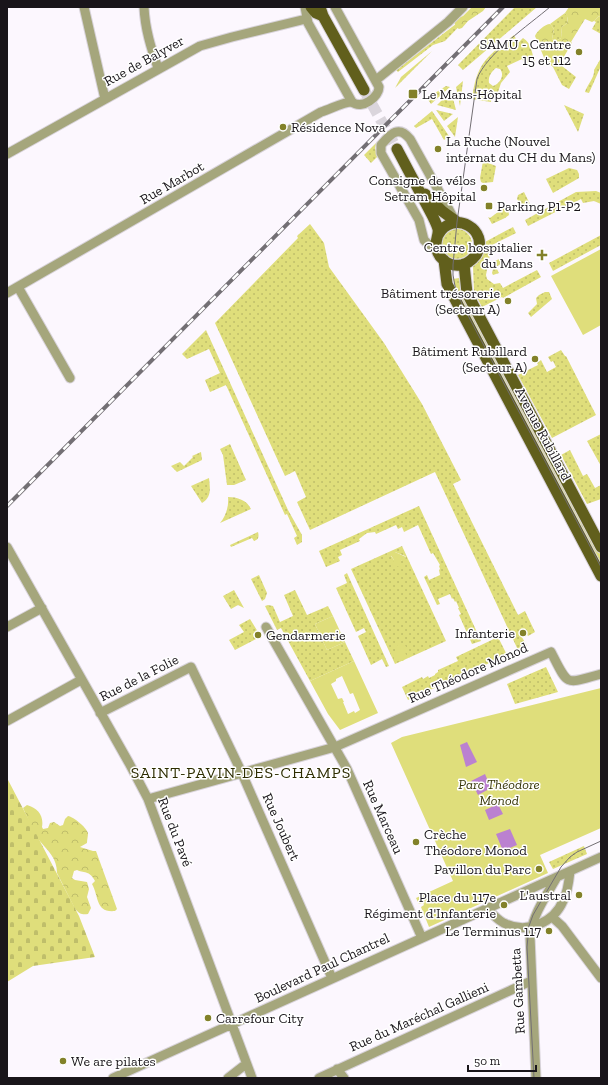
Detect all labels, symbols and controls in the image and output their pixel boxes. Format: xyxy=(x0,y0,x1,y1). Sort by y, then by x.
street label: Rue de Balyver xyxy=(101,32,187,90)
place label: SAMU - Centre 15 et 112 xyxy=(480,36,571,69)
marker: SAMU - Centre 15 et 112 xyxy=(574,47,584,57)
place label: Le Mans-Hôpital xyxy=(422,86,522,103)
marker: Le Mans-Hôpital xyxy=(407,88,419,100)
place label: Résidence Nova xyxy=(291,119,386,136)
marker: Résidence Nova xyxy=(278,122,288,132)
place label: La Ruche (Nouvel internat du CH du Mans) xyxy=(446,133,596,166)
marker: La Ruche (Nouvel internat du CH du Mans) xyxy=(433,144,443,154)
street label: Rue Marbot xyxy=(137,157,208,208)
place label: Consigne de vélos Setram Hôpital xyxy=(369,172,476,205)
marker: Consigne de vélos Setram Hôpital xyxy=(479,183,489,193)
place label: Parking P1-P2 xyxy=(497,198,581,215)
marker: Parking P1-P2 xyxy=(484,201,494,211)
place label: Centre hospitalier du Mans xyxy=(424,239,533,272)
marker: Centre hospitalier du Mans xyxy=(536,249,548,261)
place label: Bâtiment trésorerie (Secteur A) xyxy=(381,285,500,318)
marker: Bâtiment trésorerie (Secteur A) xyxy=(503,296,513,306)
place label: Bâtiment Rubillard (Secteur A) xyxy=(412,343,527,376)
marker: Bâtiment Rubillard (Secteur A) xyxy=(530,354,540,364)
street label: Avenue Rubillard xyxy=(511,384,575,484)
place label: Infanterie xyxy=(455,625,515,642)
place label: Gendarmerie xyxy=(266,627,346,644)
marker: Infanterie xyxy=(518,628,528,638)
marker: Gendarmerie xyxy=(253,630,263,640)
street label: Rue Théodore Monod xyxy=(406,639,531,707)
street label: Rue de la Folie xyxy=(97,651,182,705)
district label: SAINT-PAVIN-DES-CHAMPS xyxy=(131,763,351,782)
park label: Parc Théodore Monod xyxy=(458,776,540,809)
street label: Rue Marceau xyxy=(359,778,407,857)
street label: Rue Joubert xyxy=(259,791,304,864)
street label: Rue du Pavé xyxy=(154,795,196,869)
place label: Crèche Théodore Monod xyxy=(424,826,527,859)
marker: Crèche Théodore Monod xyxy=(411,837,421,847)
place label: Pavillon du Parc xyxy=(434,861,531,878)
marker: Pavillon du Parc xyxy=(534,864,544,874)
place label: L'austral xyxy=(519,887,571,904)
place label: Place du 117e Régiment d'Infanterie xyxy=(364,889,496,922)
marker: L'austral xyxy=(574,890,584,900)
marker: Place du 117e Régiment d'Infanterie xyxy=(499,900,509,910)
place label: Le Terminus 117 xyxy=(445,923,541,940)
marker: Le Terminus 117 xyxy=(544,926,554,936)
street label: Boulevard Paul Chantrel xyxy=(252,929,392,1007)
street label: Rue Gambetta xyxy=(507,947,529,1034)
street label: Rue du Maréchal Gallieni xyxy=(347,979,491,1055)
place label: Carrefour City xyxy=(216,1010,305,1027)
marker: Carrefour City xyxy=(203,1013,213,1023)
scale bar xyxy=(468,1047,536,1073)
place label: We are pilates xyxy=(71,1053,156,1070)
text: 50 m xyxy=(474,1054,501,1068)
marker: We are pilates xyxy=(58,1056,68,1066)

